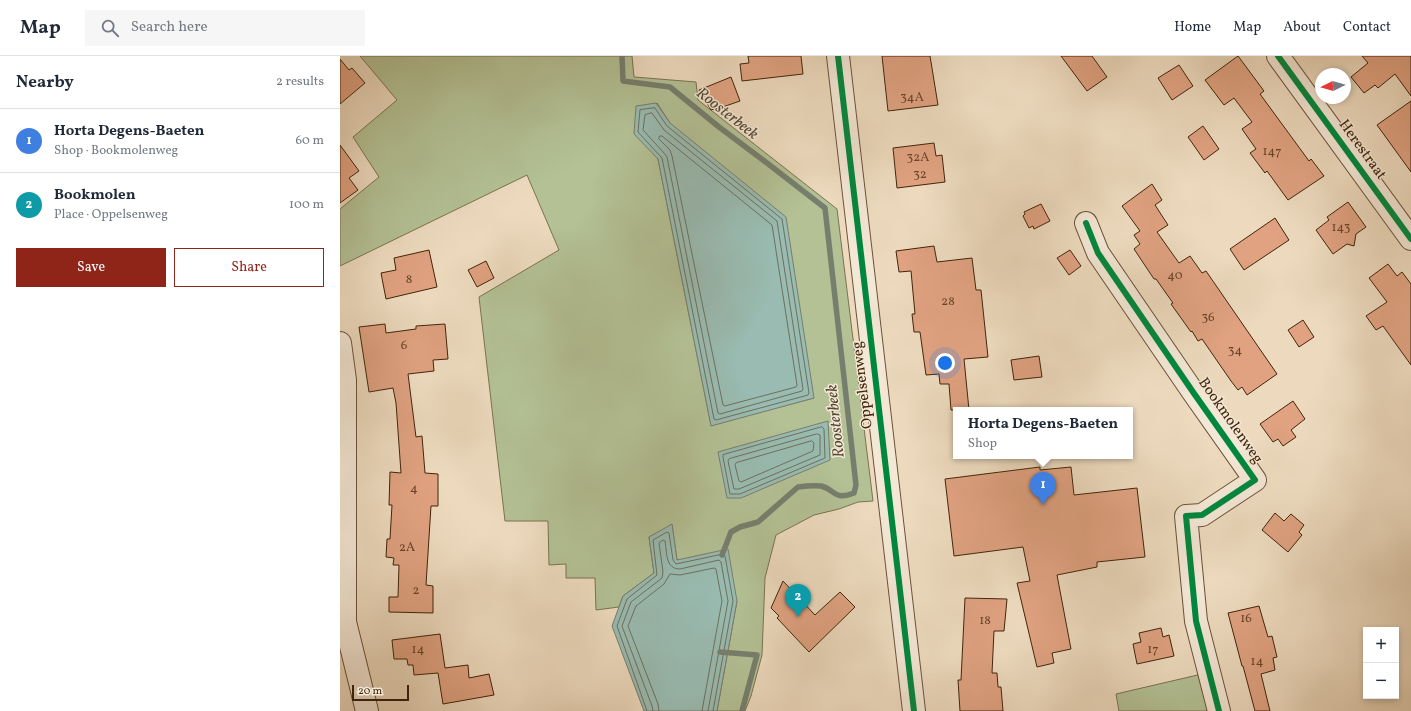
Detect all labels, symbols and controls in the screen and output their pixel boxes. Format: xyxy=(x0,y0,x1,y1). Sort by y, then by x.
search box xyxy=(85,10,365,46)
text: Map xyxy=(20,15,61,41)
icon: search xyxy=(99,17,121,39)
text: Search here xyxy=(131,17,208,38)
text: Home xyxy=(1174,18,1211,37)
text: Map xyxy=(1233,18,1261,37)
text: About xyxy=(1283,18,1321,37)
text: Contact xyxy=(1343,18,1391,37)
north arrow xyxy=(1315,68,1351,104)
text: Nearby xyxy=(16,71,74,94)
text: 2 results xyxy=(276,73,324,91)
water label: Roosterbeek xyxy=(691,83,763,146)
house number: 34A xyxy=(900,89,924,107)
street label: Herestraat xyxy=(1333,116,1391,184)
text: Horta Degens-Baeten xyxy=(54,121,204,142)
text: 1 xyxy=(26,132,32,150)
text: 60 m xyxy=(296,132,324,150)
text: Shop · Bookmolenweg xyxy=(54,142,178,160)
house number: 147 xyxy=(1262,143,1282,161)
house number: 32A xyxy=(907,149,929,167)
house number: 32 xyxy=(913,166,927,184)
text: Bookmolen xyxy=(54,185,136,206)
text: 2 xyxy=(26,196,32,214)
text: 100 m xyxy=(289,196,324,214)
text: Place · Oppelsenweg xyxy=(54,206,168,224)
house number: 143 xyxy=(1332,219,1351,237)
button: Save xyxy=(16,248,166,287)
button: Share xyxy=(174,248,324,287)
house number: 40 xyxy=(1167,267,1183,285)
house number: 8 xyxy=(406,271,412,289)
house number: 28 xyxy=(941,293,955,311)
house number: 36 xyxy=(1201,309,1215,327)
house number: 6 xyxy=(401,337,408,355)
street label: Oppelsenweg xyxy=(847,340,879,430)
house number: 34 xyxy=(1228,342,1242,360)
your location xyxy=(935,353,955,373)
street label: Bookmolenweg xyxy=(1193,374,1268,469)
water label: Roosterbeek xyxy=(821,383,851,459)
popup xyxy=(953,407,1133,459)
text: Horta Degens-Baeten xyxy=(968,414,1118,435)
text: Shop xyxy=(968,435,997,453)
pin: 1 xyxy=(1030,472,1056,505)
house number: 4 xyxy=(410,480,418,498)
house number: 2A xyxy=(399,539,415,557)
house number: 2 xyxy=(413,582,420,600)
pin: 2 xyxy=(785,584,811,617)
house number: 16 xyxy=(1240,610,1252,628)
house number: 18 xyxy=(979,612,991,630)
map controls xyxy=(1363,627,1399,699)
button: + xyxy=(1363,627,1399,663)
house number: 14 xyxy=(412,641,425,659)
house number: 17 xyxy=(1147,641,1159,659)
house number: 14 xyxy=(1251,653,1264,671)
button: − xyxy=(1363,663,1399,699)
scale bar xyxy=(352,683,409,702)
text: 20 m xyxy=(358,684,382,699)

